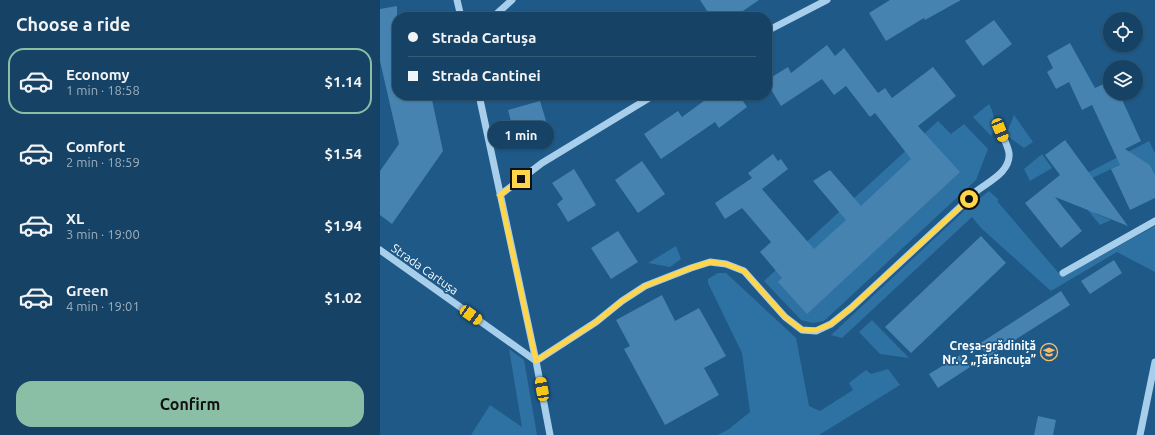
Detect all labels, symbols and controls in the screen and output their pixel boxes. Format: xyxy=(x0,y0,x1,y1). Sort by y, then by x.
map controls xyxy=(1103,12,1143,100)
button: locate xyxy=(1103,12,1143,52)
text: Choose a ride xyxy=(16,14,130,34)
text: Strada Cartușa xyxy=(432,29,536,46)
button: layers xyxy=(1103,60,1143,100)
icon: car xyxy=(18,63,54,99)
text: Economy xyxy=(66,66,130,83)
text: Strada Cantinei xyxy=(432,67,541,84)
text: $1.14 xyxy=(324,73,362,90)
text: 1 min · 18:58 xyxy=(66,83,140,97)
car xyxy=(990,117,1010,143)
callout: 1 min xyxy=(488,121,554,149)
text: 1 min xyxy=(505,128,537,142)
icon: car xyxy=(18,135,54,171)
text: Comfort xyxy=(66,138,125,155)
text: $1.54 xyxy=(324,145,362,162)
text: 2 min · 18:59 xyxy=(66,155,140,169)
route end xyxy=(512,170,530,188)
route start xyxy=(960,190,978,208)
icon: car xyxy=(18,207,54,243)
text: XL xyxy=(66,210,84,227)
text: $1.94 xyxy=(324,217,362,234)
text: 3 min · 19:00 xyxy=(66,227,140,241)
street label: Strada Cartușa xyxy=(389,241,461,297)
icon: car xyxy=(18,279,54,315)
text: Green xyxy=(66,282,108,299)
text: $1.02 xyxy=(324,289,362,306)
text: 4 min · 19:01 xyxy=(66,299,140,313)
car xyxy=(458,303,484,327)
place label: Creșa-grădiniță Nr. 2 „Țărăncuța” xyxy=(942,339,1036,367)
school or university icon: Creșa-grădiniță Nr. 2 „Țărăncuța” xyxy=(1039,342,1059,362)
car xyxy=(534,376,550,402)
button: Confirm xyxy=(16,381,364,427)

